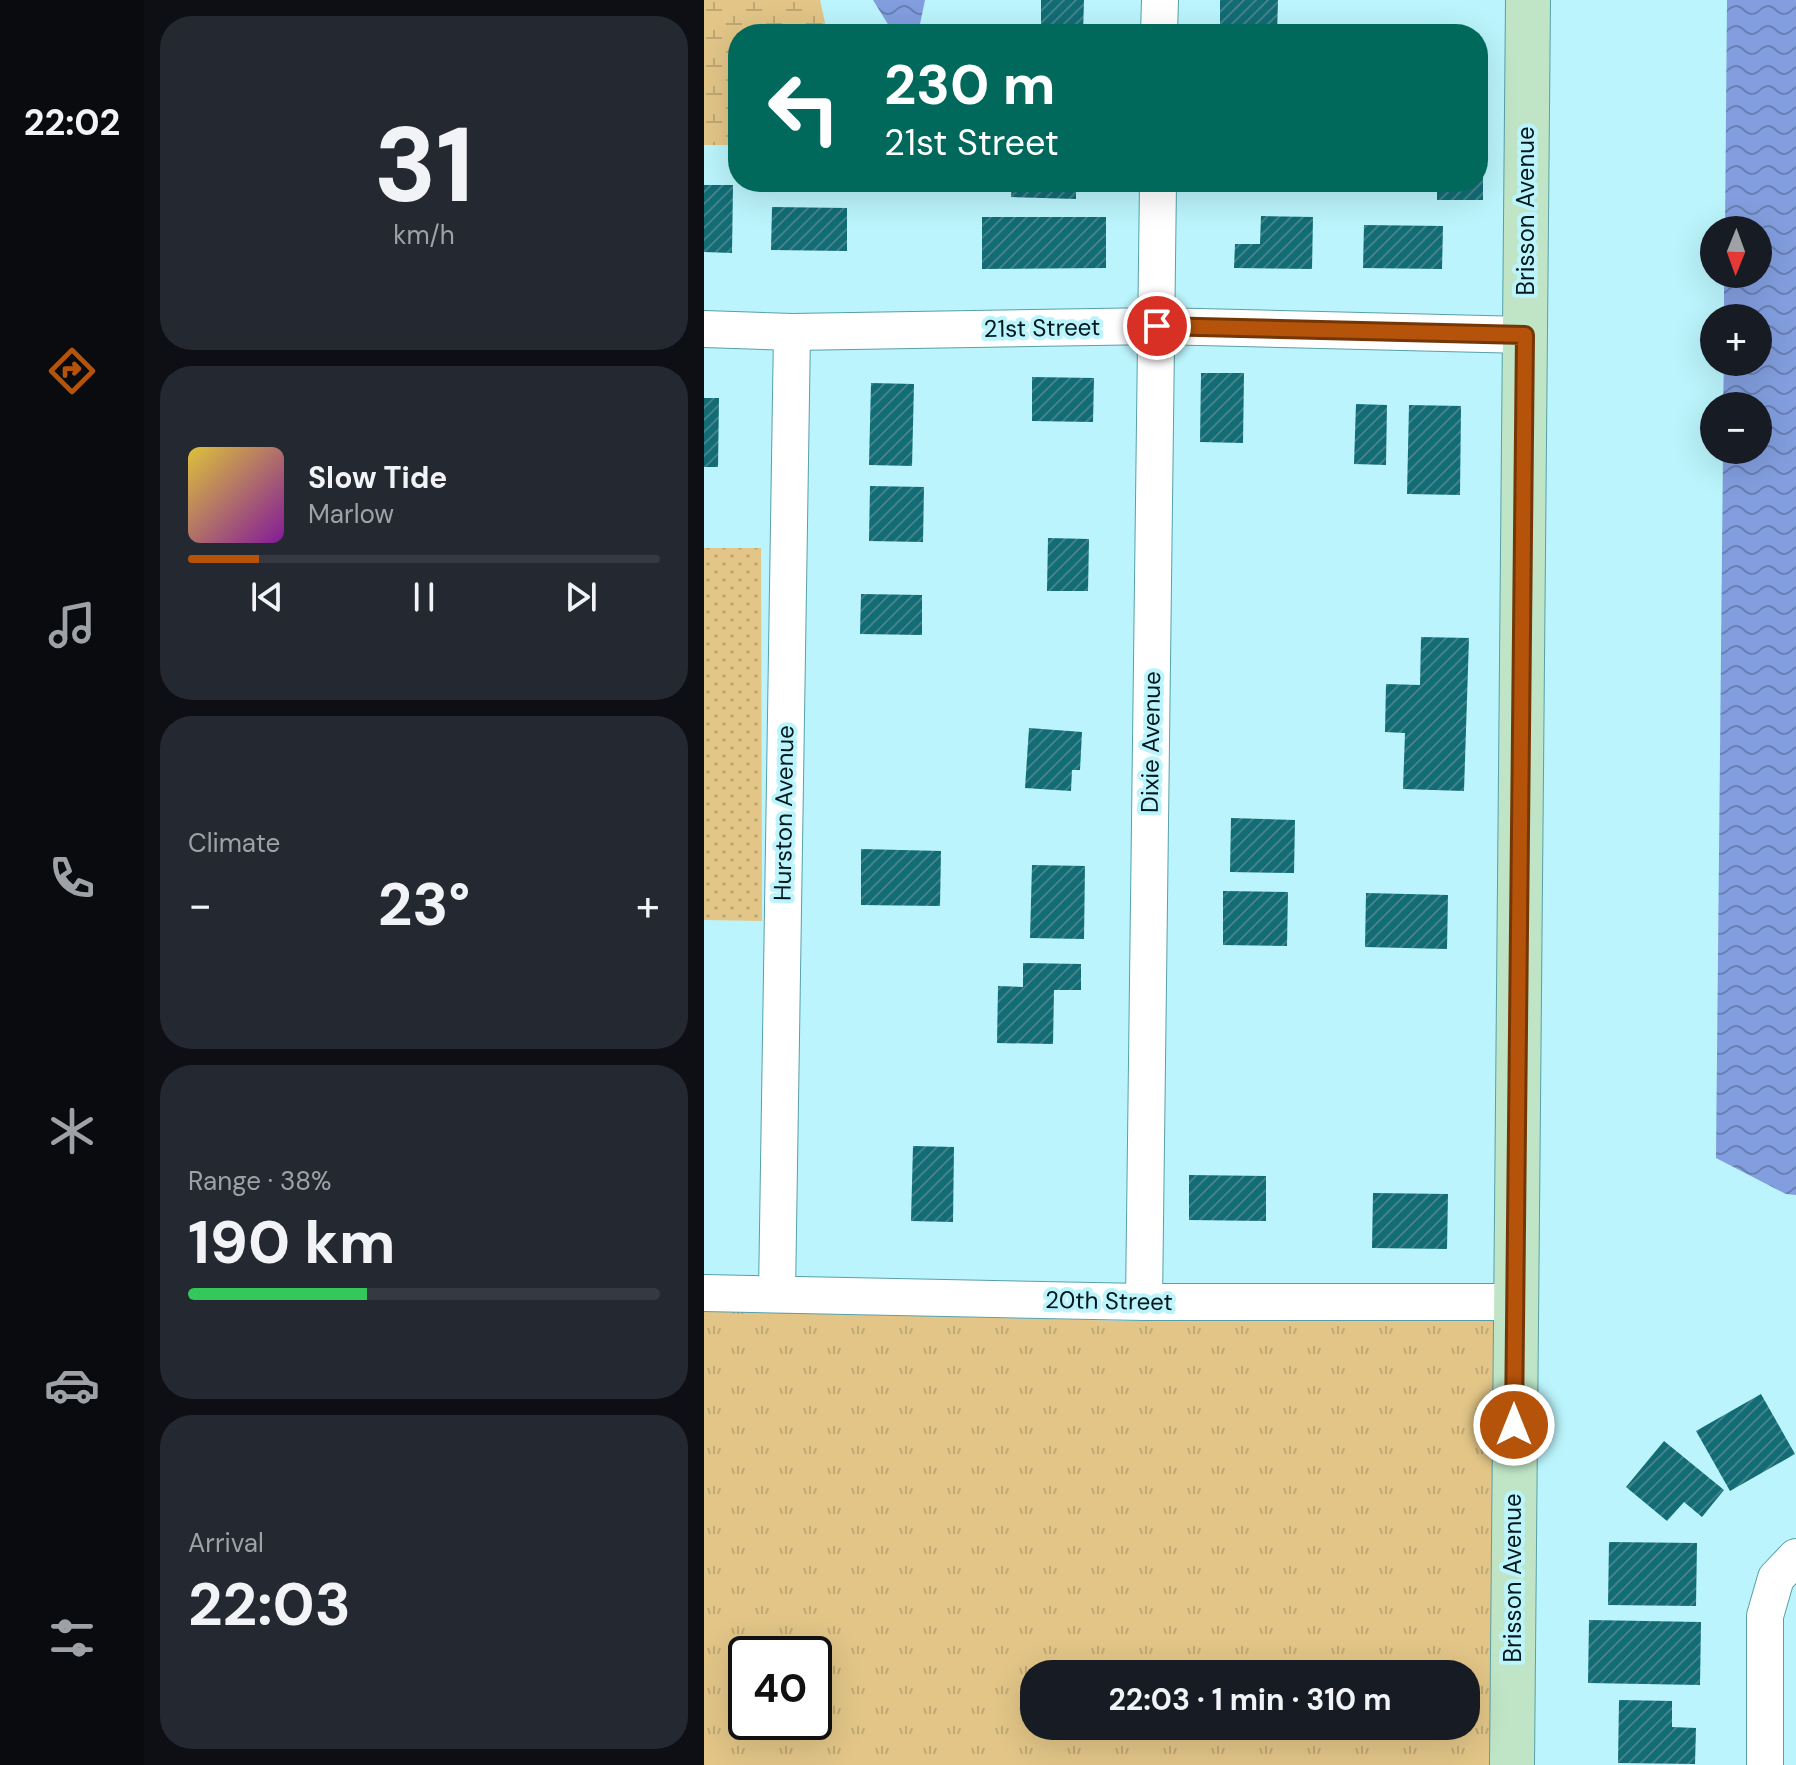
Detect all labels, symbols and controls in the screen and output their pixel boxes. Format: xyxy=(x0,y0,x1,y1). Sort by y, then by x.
text: 230 m xyxy=(884,48,1055,121)
icon: left xyxy=(752,56,856,160)
text: 31 xyxy=(374,98,474,233)
text: 22:02 xyxy=(24,99,120,146)
text: 21st Street xyxy=(884,119,1059,166)
street label: Brisson Avenue xyxy=(1510,126,1541,296)
north arrow xyxy=(1700,216,1772,288)
map controls xyxy=(1700,216,1772,464)
text: km/h xyxy=(393,218,455,252)
pin xyxy=(1123,292,1191,360)
icon: arrive xyxy=(1135,304,1179,348)
button: + xyxy=(1700,304,1772,376)
street label: 21st Street xyxy=(983,311,1101,344)
icon: directions xyxy=(44,343,100,399)
button: − xyxy=(1700,392,1772,464)
text: Slow Tide xyxy=(308,458,447,497)
text: Marlow xyxy=(308,497,394,531)
icon: previous xyxy=(245,575,289,619)
icon: pause xyxy=(402,575,446,619)
icon: next xyxy=(559,575,603,619)
icon: music xyxy=(44,597,100,653)
street label: Dixie Avenue xyxy=(1134,671,1167,813)
street label: Hurston Avenue xyxy=(766,725,801,901)
text: Climate xyxy=(188,826,280,860)
icon: phone xyxy=(44,850,100,906)
text: 23° xyxy=(378,865,470,944)
text: − xyxy=(188,876,212,934)
text: + xyxy=(636,876,660,934)
icon: climate xyxy=(44,1103,100,1159)
text: Range · 38% xyxy=(188,1164,332,1198)
text: 190 km xyxy=(188,1203,395,1282)
street label: 20th Street xyxy=(1045,1284,1173,1317)
icon: car xyxy=(44,1357,100,1413)
position arrow xyxy=(1472,1383,1556,1467)
street label: Brisson Avenue xyxy=(1497,1493,1528,1663)
text: Arrival xyxy=(188,1526,264,1560)
text: 22:03 xyxy=(188,1565,351,1644)
icon: filters xyxy=(44,1610,100,1666)
speed limit sign: 40 xyxy=(728,1636,832,1740)
text: 22:03 · 1 min · 310 m xyxy=(1109,1680,1391,1719)

